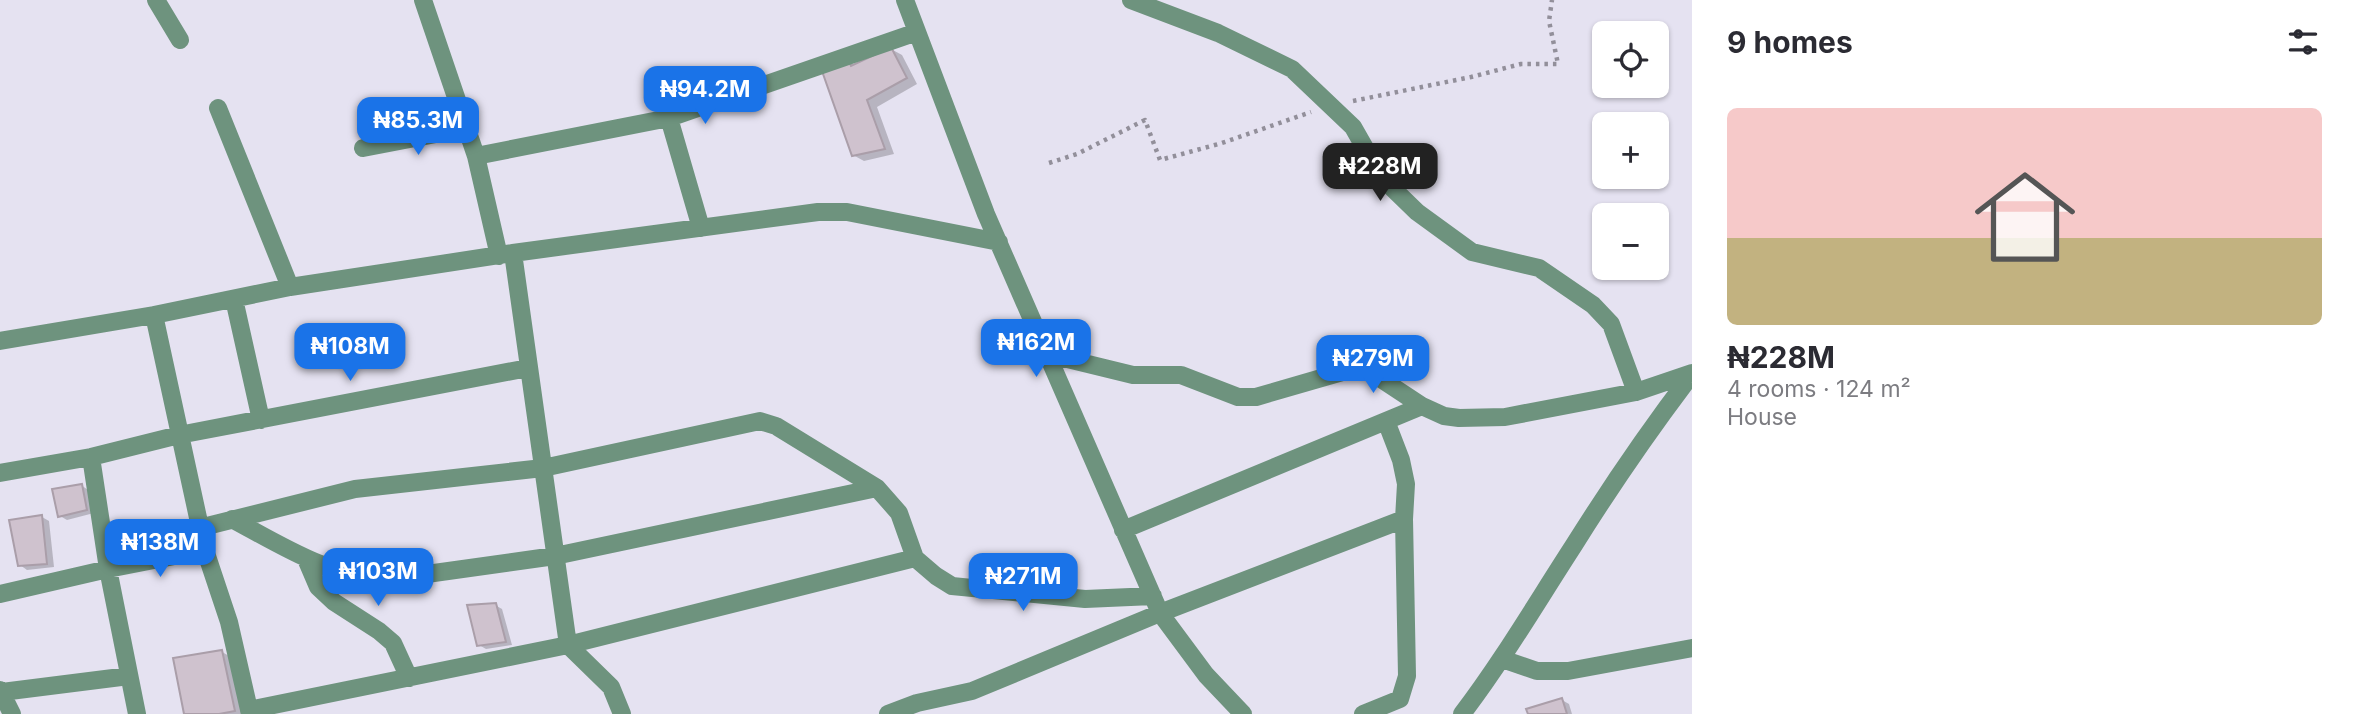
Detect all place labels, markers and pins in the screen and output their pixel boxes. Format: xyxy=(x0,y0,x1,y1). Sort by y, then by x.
pin: ₦94.2M xyxy=(648,66,762,126)
pin: ₦85.3M xyxy=(361,97,475,157)
pin: ₦228M xyxy=(1331,144,1429,203)
pin: ₦162M xyxy=(987,320,1085,379)
pin: ₦108M xyxy=(301,324,399,383)
pin: ₦279M xyxy=(1324,336,1422,395)
pin: ₦138M xyxy=(111,520,209,579)
pin: ₦103M xyxy=(329,548,427,608)
pin: ₦271M xyxy=(974,554,1072,613)

